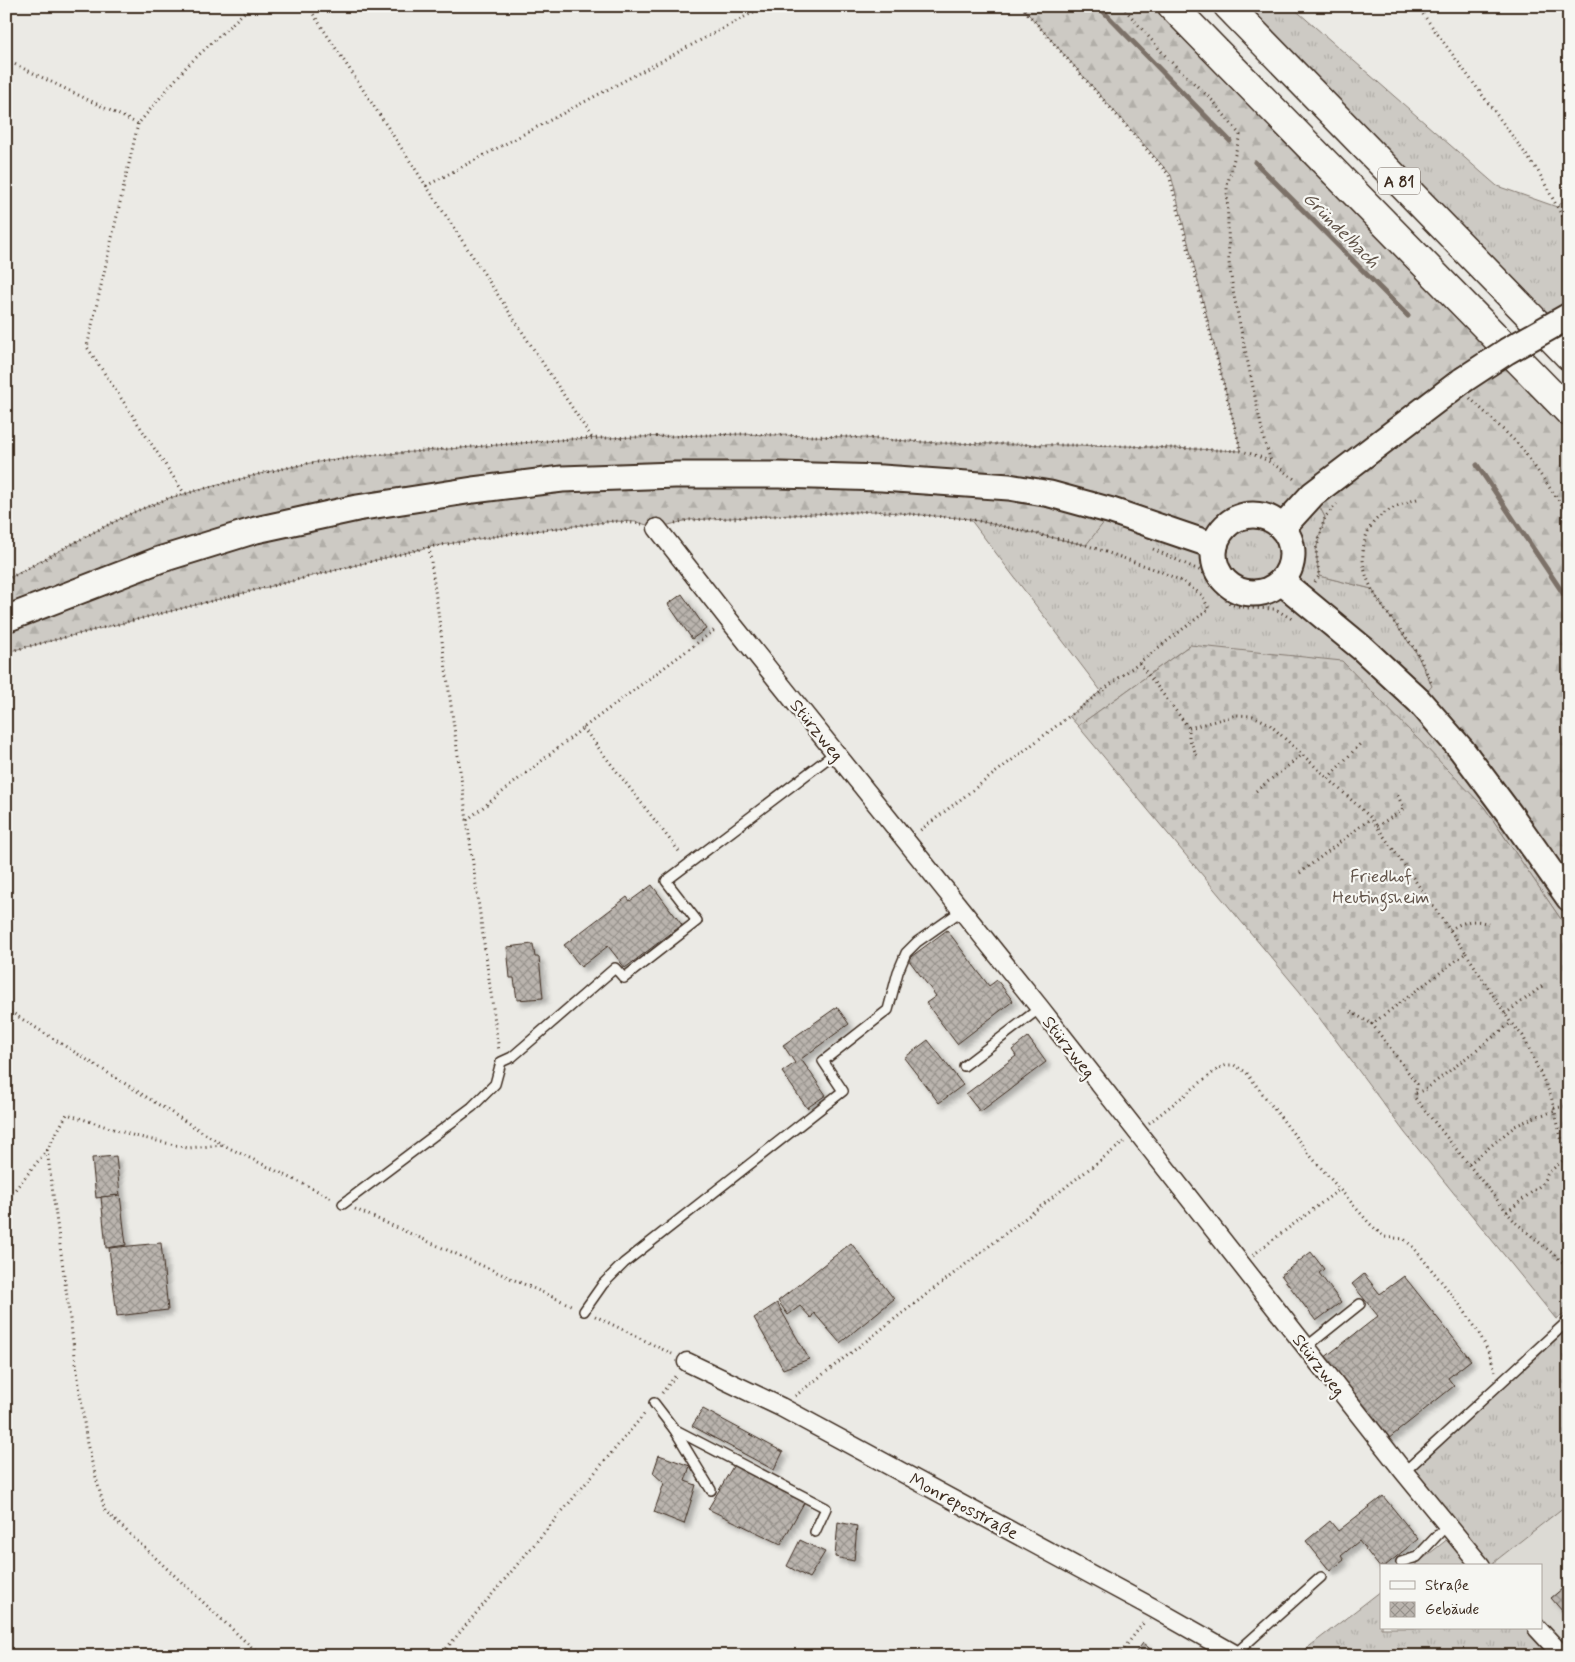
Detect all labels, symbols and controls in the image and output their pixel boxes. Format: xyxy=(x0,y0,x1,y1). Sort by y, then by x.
road number: A 81 xyxy=(1378,168,1420,195)
water label: Gründelbach xyxy=(1297,186,1385,274)
street label: Stürzweg xyxy=(784,694,849,767)
park label: Friedhof Heutingsheim xyxy=(1332,865,1430,912)
street label: Stürzweg xyxy=(1036,1011,1100,1084)
street label: Stürzweg xyxy=(1286,1329,1350,1402)
street label: Monreposstraße xyxy=(905,1468,1022,1546)
legend xyxy=(1380,1564,1542,1630)
text: Straße xyxy=(1425,1576,1469,1596)
text: Gebäude xyxy=(1425,1600,1479,1620)

